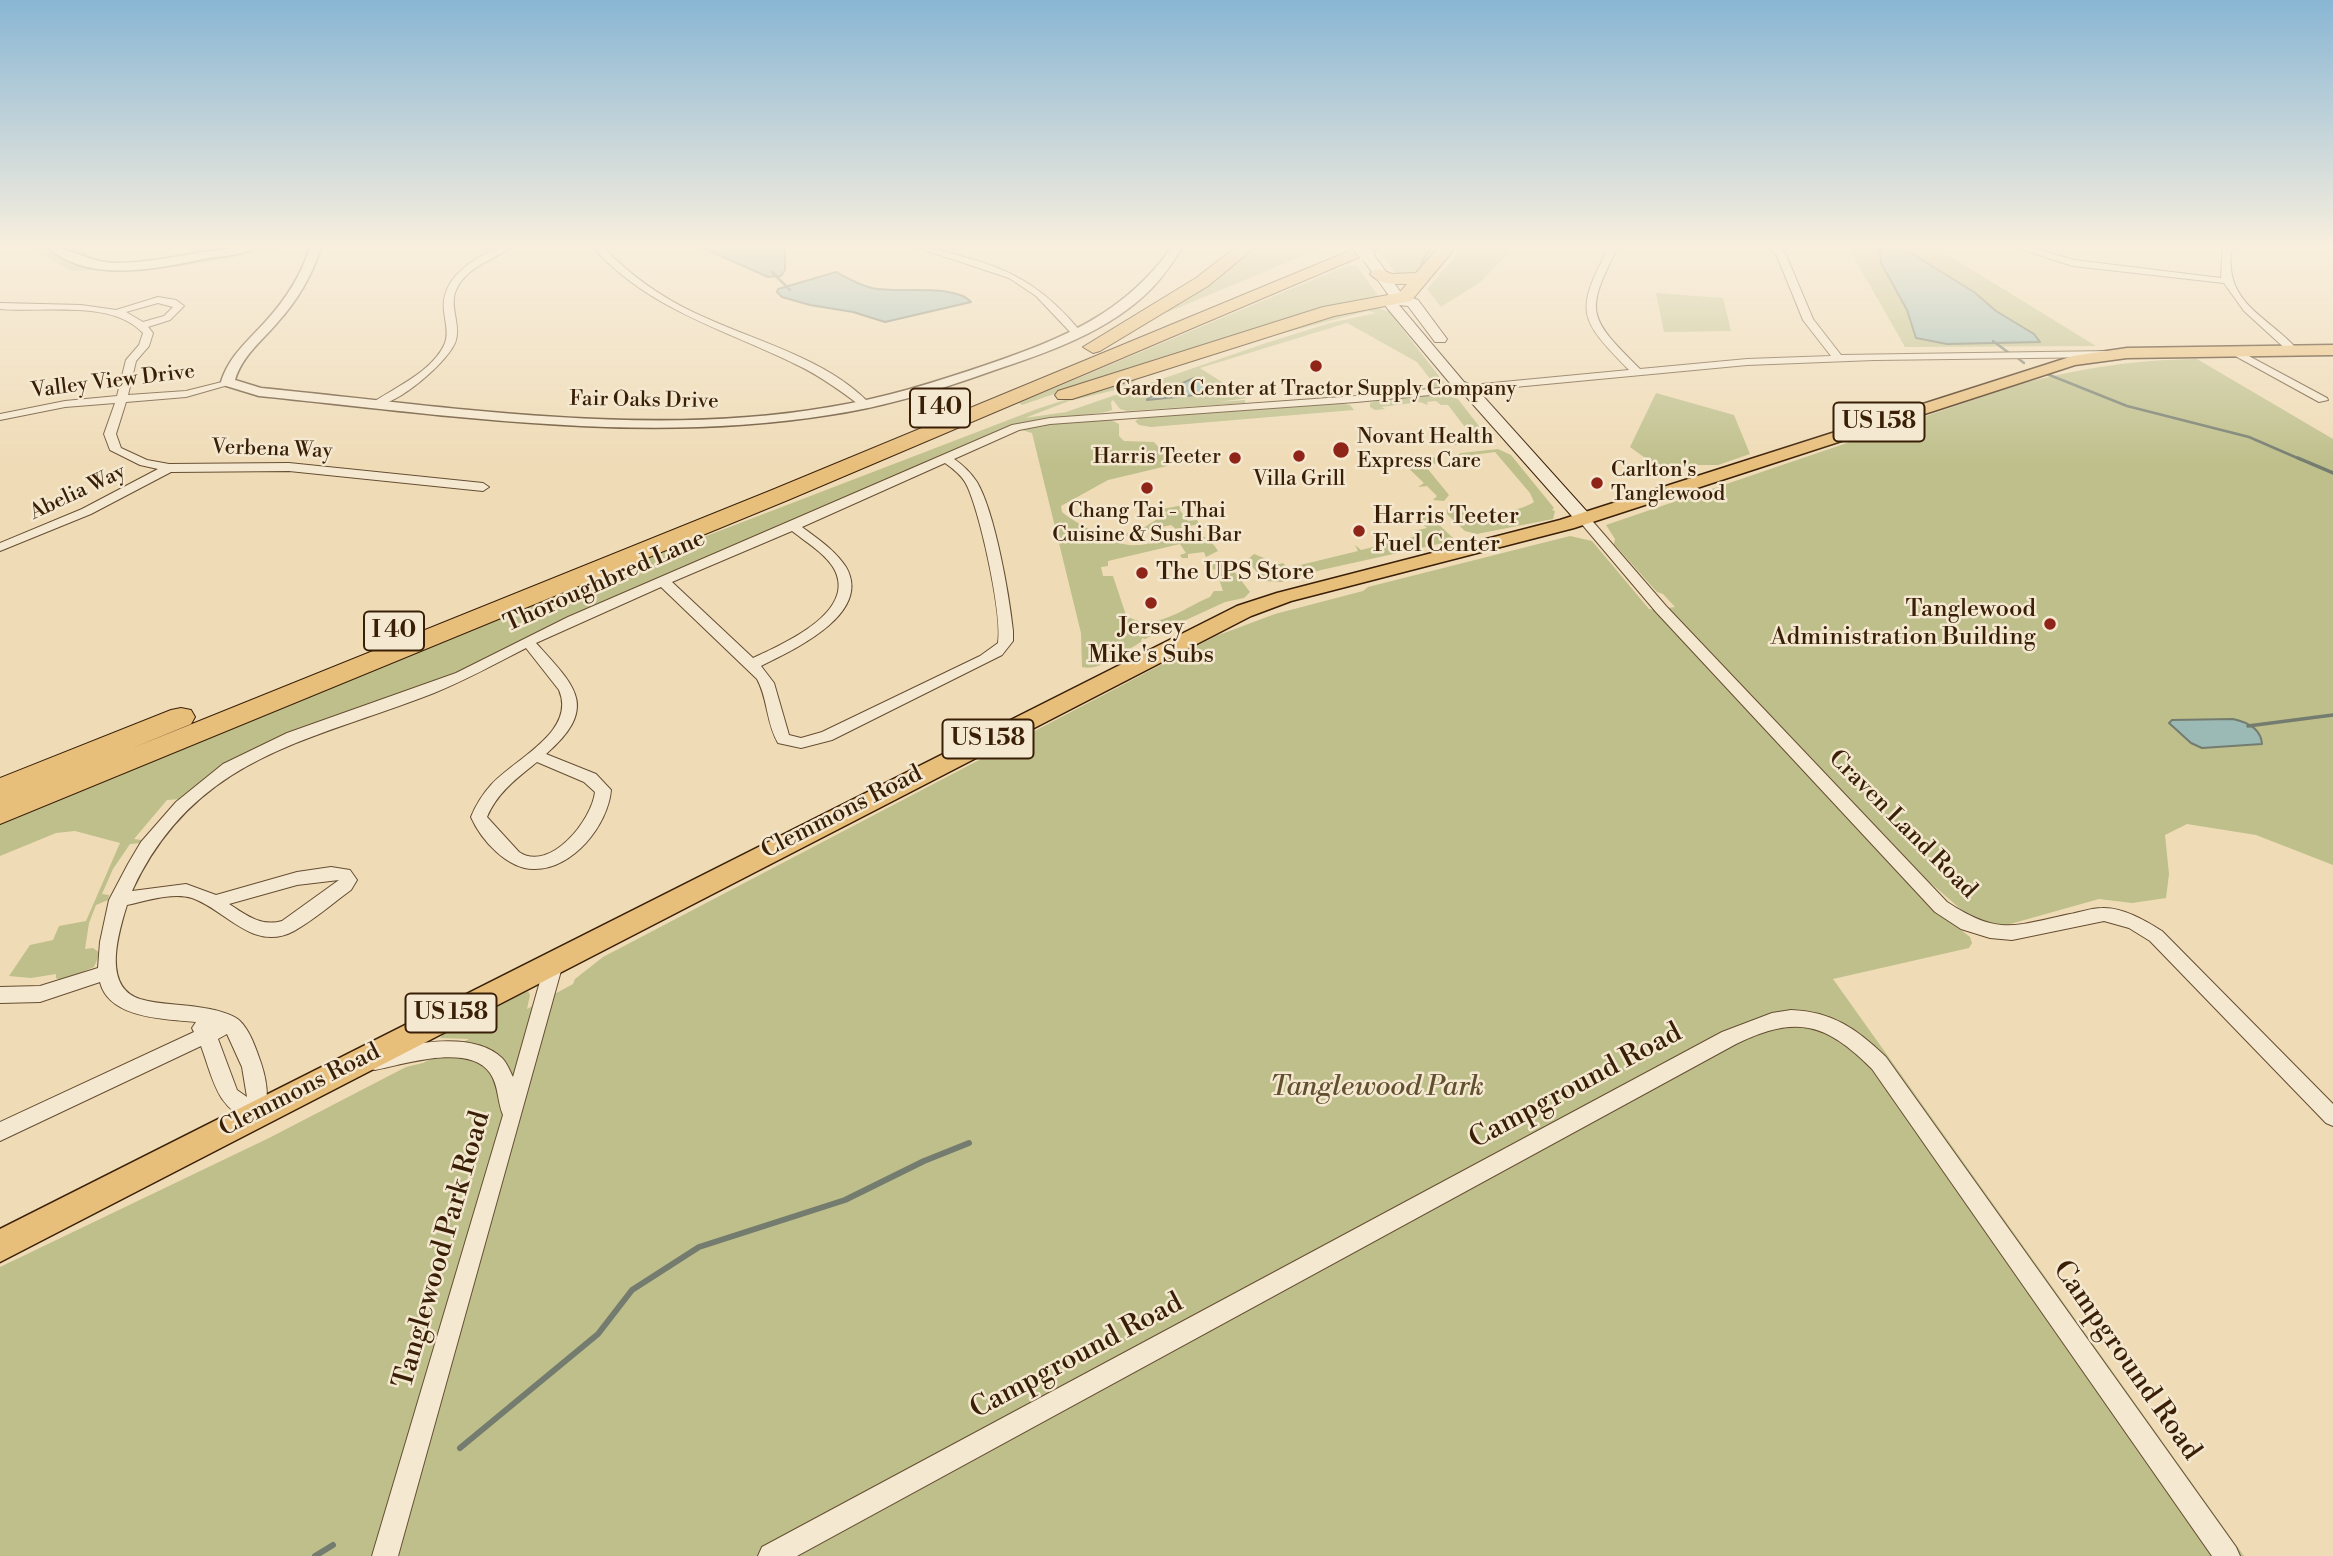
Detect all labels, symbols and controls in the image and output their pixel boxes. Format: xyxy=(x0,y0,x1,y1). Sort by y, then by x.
marker: Garden Center at Tractor Supply Company xyxy=(1308,358,1324,374)
street label: Valley View Drive xyxy=(30,359,196,405)
place label: Garden Center at Tractor Supply Company xyxy=(1115,377,1517,403)
street label: Fair Oaks Drive xyxy=(569,387,719,415)
road number: I 40 xyxy=(910,388,970,428)
road number: US 158 xyxy=(1834,402,1924,442)
place label: Novant Health Express Care xyxy=(1357,425,1493,475)
street label: Verbena Way xyxy=(211,435,333,465)
marker: Novant Health Express Care xyxy=(1331,440,1351,460)
place label: Harris Teeter xyxy=(1093,445,1221,471)
marker: Villa Grill xyxy=(1291,448,1307,464)
marker: Harris Teeter xyxy=(1227,450,1243,466)
place label: Carlton's Tanglewood xyxy=(1611,458,1725,508)
street label: Abelia Way xyxy=(26,460,130,526)
place label: Villa Grill xyxy=(1253,467,1345,493)
marker: Carlton's Tanglewood xyxy=(1589,475,1605,491)
marker: Chang Tai - Thai Cuisine & Sushi Bar xyxy=(1139,480,1155,496)
place label: Chang Tai - Thai Cuisine & Sushi Bar xyxy=(1052,499,1242,549)
place label: Harris Teeter Fuel Center xyxy=(1373,503,1519,559)
marker: Harris Teeter Fuel Center xyxy=(1351,523,1367,539)
street label: Thoroughbred Lane xyxy=(500,525,710,639)
place label: The UPS Store xyxy=(1156,559,1314,587)
marker: The UPS Store xyxy=(1134,565,1150,581)
marker: Jersey Mike's Subs xyxy=(1143,595,1159,611)
place label: Tanglewood Administration Building xyxy=(1770,596,2036,652)
road number: I 40 xyxy=(364,611,424,650)
place label: Jersey Mike's Subs xyxy=(1088,614,1214,670)
marker: Tanglewood Administration Building xyxy=(2042,616,2058,632)
road number: US 158 xyxy=(942,720,1034,758)
street label: Craven Land Road xyxy=(1822,745,1982,905)
street label: Clemmons Road xyxy=(757,760,927,866)
road number: US 158 xyxy=(406,994,496,1032)
street label: Campground Road xyxy=(1464,1017,1688,1157)
street label: Clemmons Road xyxy=(215,1038,385,1144)
park label: Tanglewood Park xyxy=(1270,1071,1484,1105)
street label: Tanglewood Park Road xyxy=(387,1107,499,1393)
street label: Campground Road xyxy=(2045,1255,2207,1467)
street label: Campground Road xyxy=(965,1287,1189,1427)

